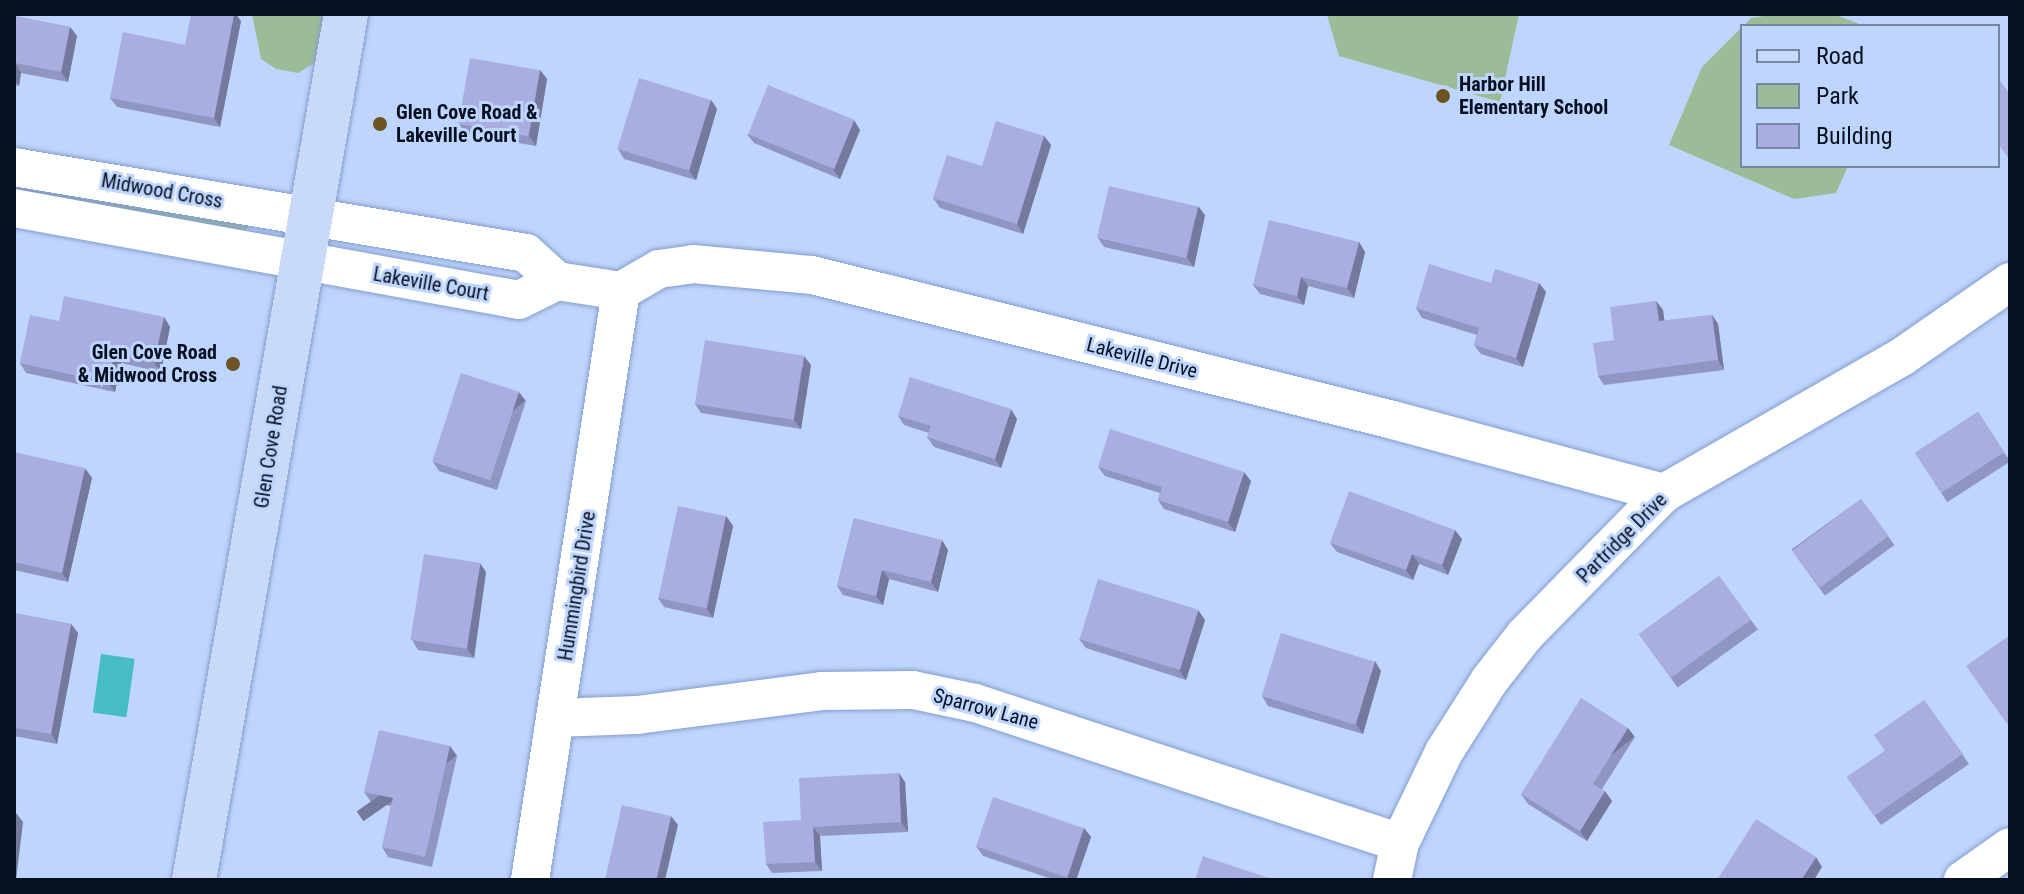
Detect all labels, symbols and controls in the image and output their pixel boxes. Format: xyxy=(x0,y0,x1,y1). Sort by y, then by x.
legend xyxy=(1740,24,2000,168)
text: Road xyxy=(1816,42,1864,70)
place label: Harbor Hill Elementary School xyxy=(1459,72,1608,119)
text: Park xyxy=(1816,82,1859,110)
marker: Harbor Hill Elementary School xyxy=(1434,87,1452,105)
place label: Glen Cove Road & Lakeville Court xyxy=(396,100,538,147)
marker: Glen Cove Road & Lakeville Court xyxy=(371,115,389,133)
text: Building xyxy=(1816,122,1893,150)
street label: Midwood Cross xyxy=(99,169,225,213)
street label: Lakeville Court xyxy=(371,262,491,306)
street label: Lakeville Drive xyxy=(1084,333,1200,383)
place label: Glen Cove Road & Midwood Cross xyxy=(78,340,217,387)
marker: Glen Cove Road & Midwood Cross xyxy=(224,355,242,373)
street label: Glen Cove Road xyxy=(249,384,293,510)
street label: Partridge Drive xyxy=(1572,488,1672,588)
street label: Hummingbird Drive xyxy=(553,510,601,662)
street label: Sparrow Lane xyxy=(931,683,1041,735)

